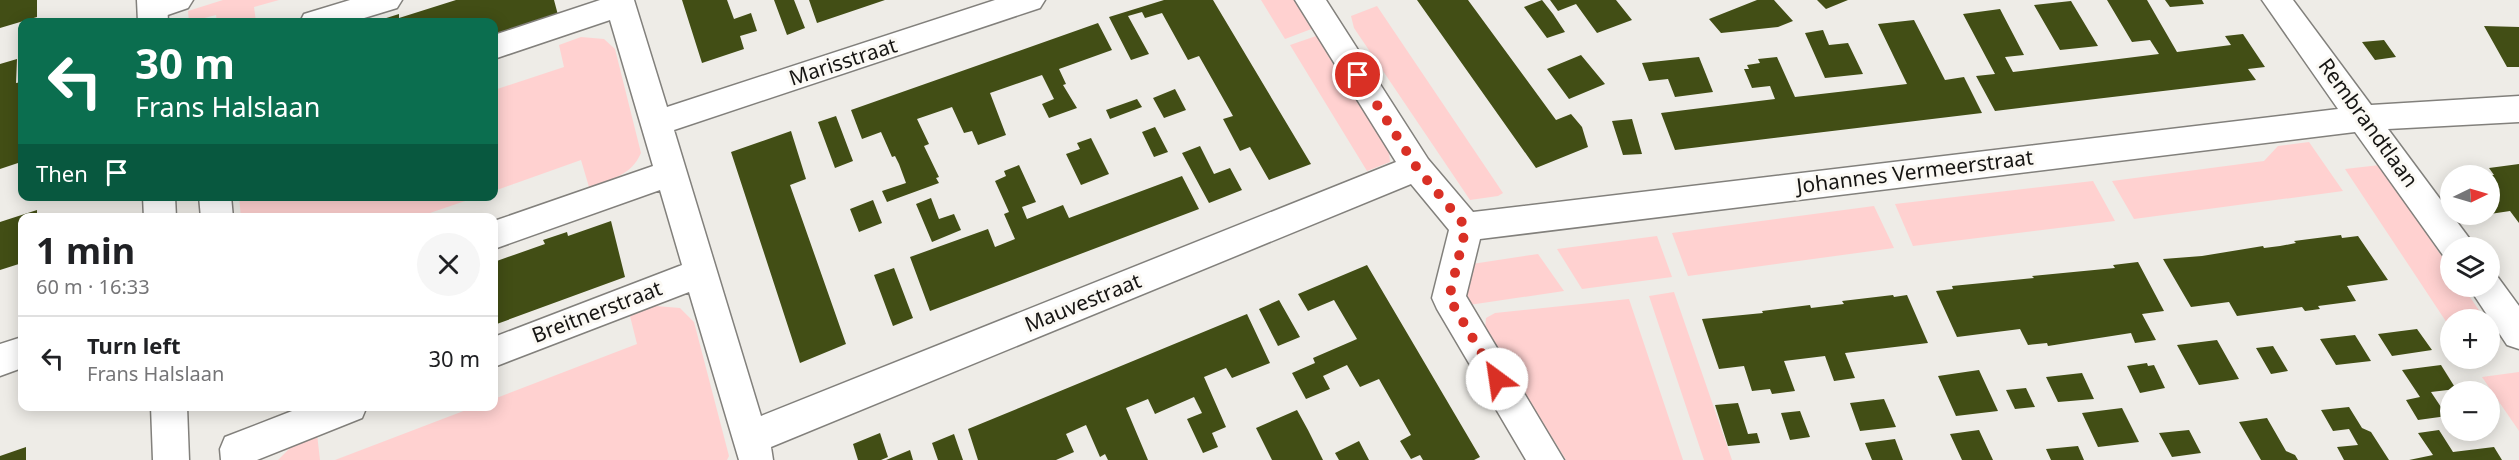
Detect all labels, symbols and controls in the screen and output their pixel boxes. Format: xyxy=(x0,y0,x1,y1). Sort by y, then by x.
street label: Marisstraat xyxy=(785,30,901,92)
text: 30 m xyxy=(135,34,235,91)
icon: left xyxy=(36,42,114,120)
pin xyxy=(1332,49,1383,100)
street label: Rembrandtlaan xyxy=(2313,52,2425,192)
icon: arrive xyxy=(1341,58,1374,91)
text: Frans Halslaan xyxy=(135,88,320,125)
street label: Johannes Vermeerstraat xyxy=(1793,143,2035,200)
icon: arrive xyxy=(100,156,133,189)
text: Then xyxy=(36,158,88,188)
north arrow xyxy=(2440,165,2500,225)
map controls xyxy=(2440,165,2500,441)
text: 1 min xyxy=(36,226,135,275)
button: close xyxy=(417,233,480,296)
button: layers xyxy=(2440,237,2500,297)
street label: Mauvestraat xyxy=(1020,266,1145,338)
text: 60 m · 16:33 xyxy=(36,273,150,300)
street label: Breitnerstraat xyxy=(528,273,666,349)
button: + xyxy=(2440,309,2500,369)
text: Turn left xyxy=(87,330,181,360)
icon: left xyxy=(36,342,69,375)
text: 30 m xyxy=(429,343,480,373)
position arrow xyxy=(1465,347,1529,411)
text: Frans Halslaan xyxy=(87,360,224,387)
button: − xyxy=(2440,381,2500,441)

